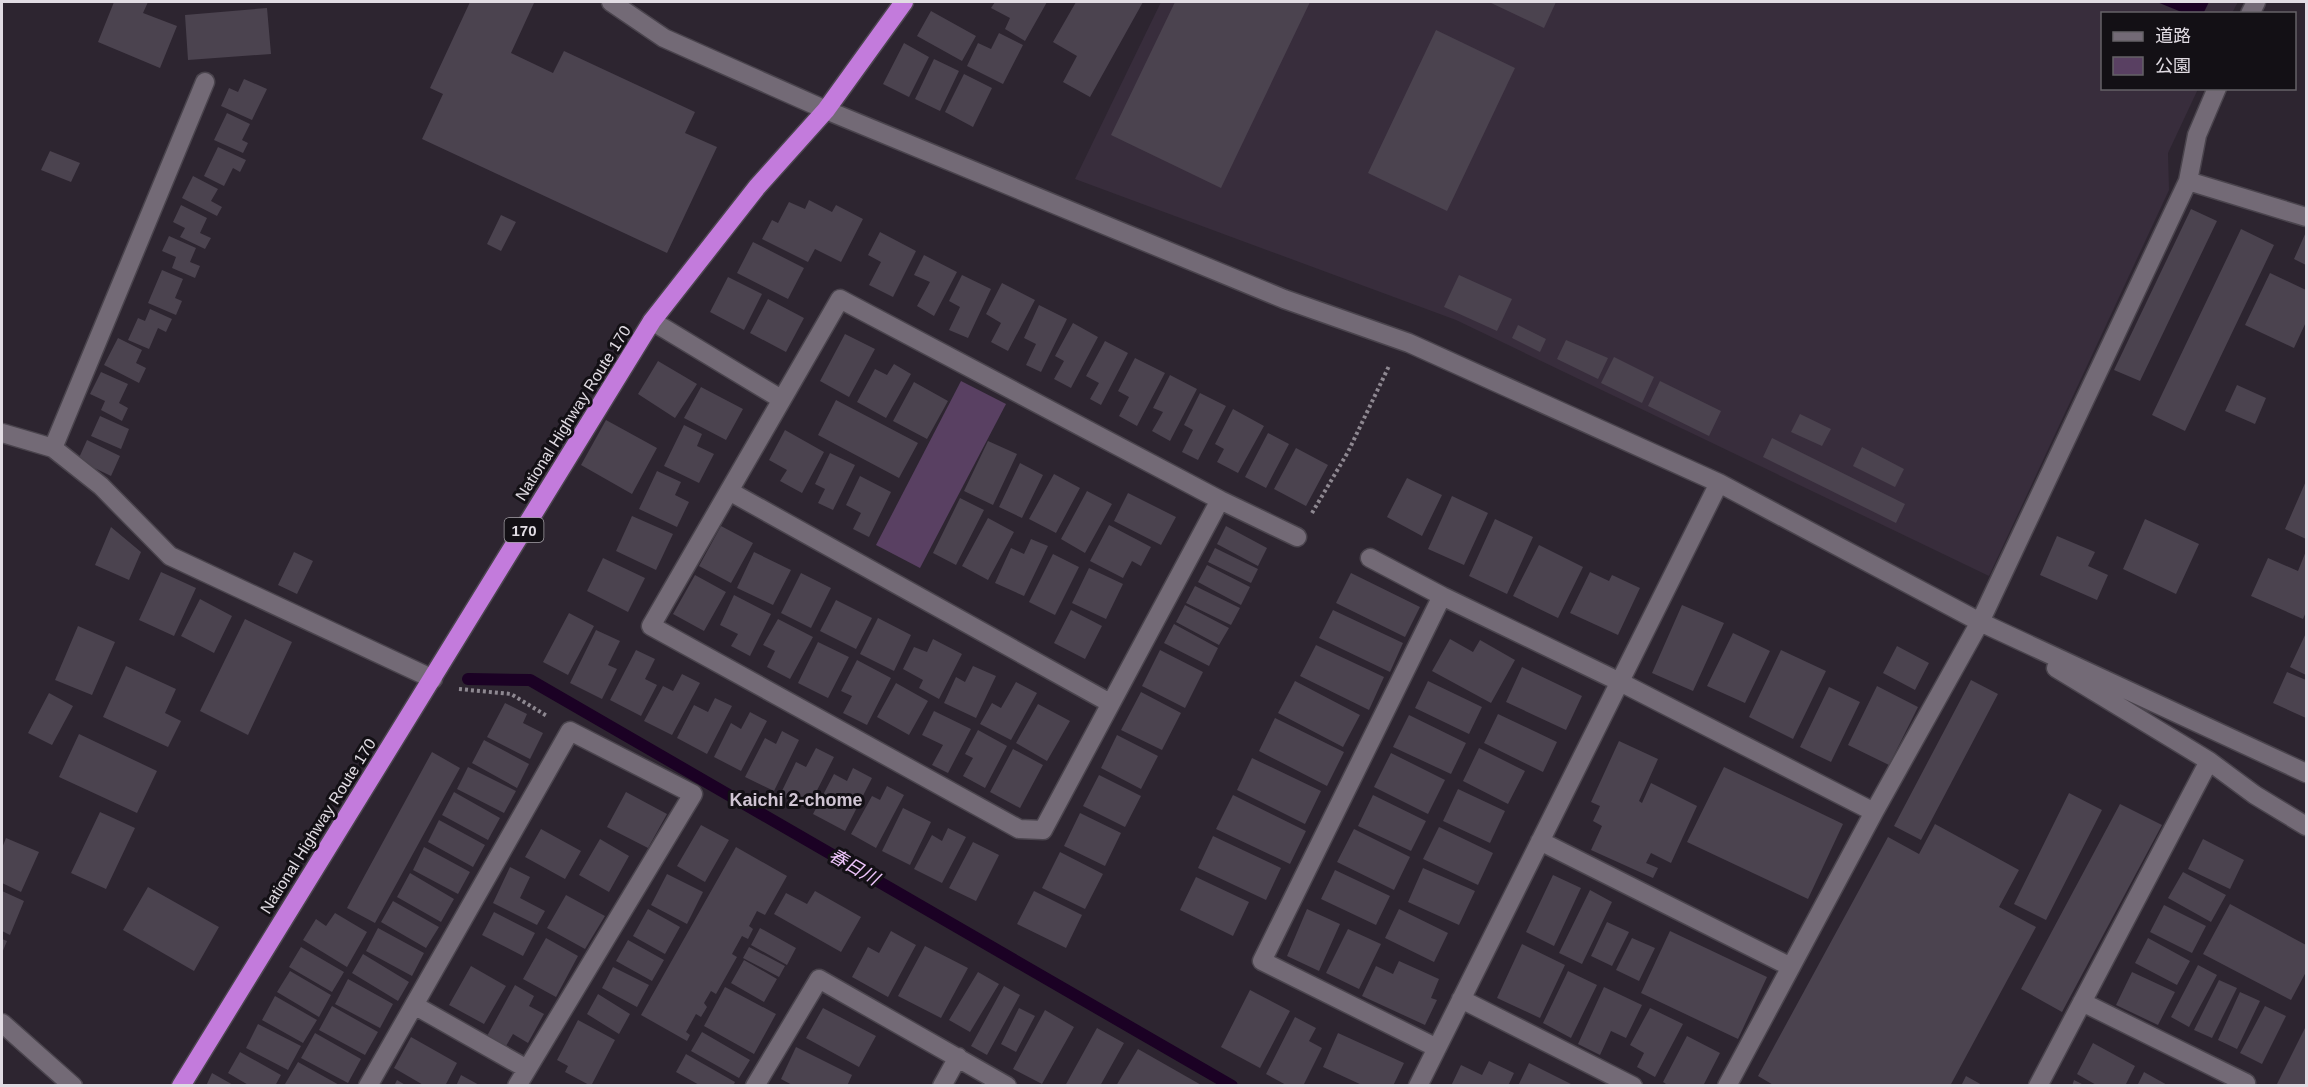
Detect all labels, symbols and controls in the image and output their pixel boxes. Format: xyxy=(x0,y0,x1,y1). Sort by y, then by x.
legend xyxy=(2101,12,2296,90)
text: 道路 xyxy=(2155,26,2191,46)
text: 公園 xyxy=(2155,56,2191,76)
street label: National Highway Route 170 xyxy=(512,322,634,503)
road number: 170 xyxy=(504,518,544,542)
street label: National Highway Route 170 xyxy=(257,735,379,916)
district label: Kaichi 2-chome xyxy=(729,790,863,810)
water label: 春日川 xyxy=(826,845,884,890)

